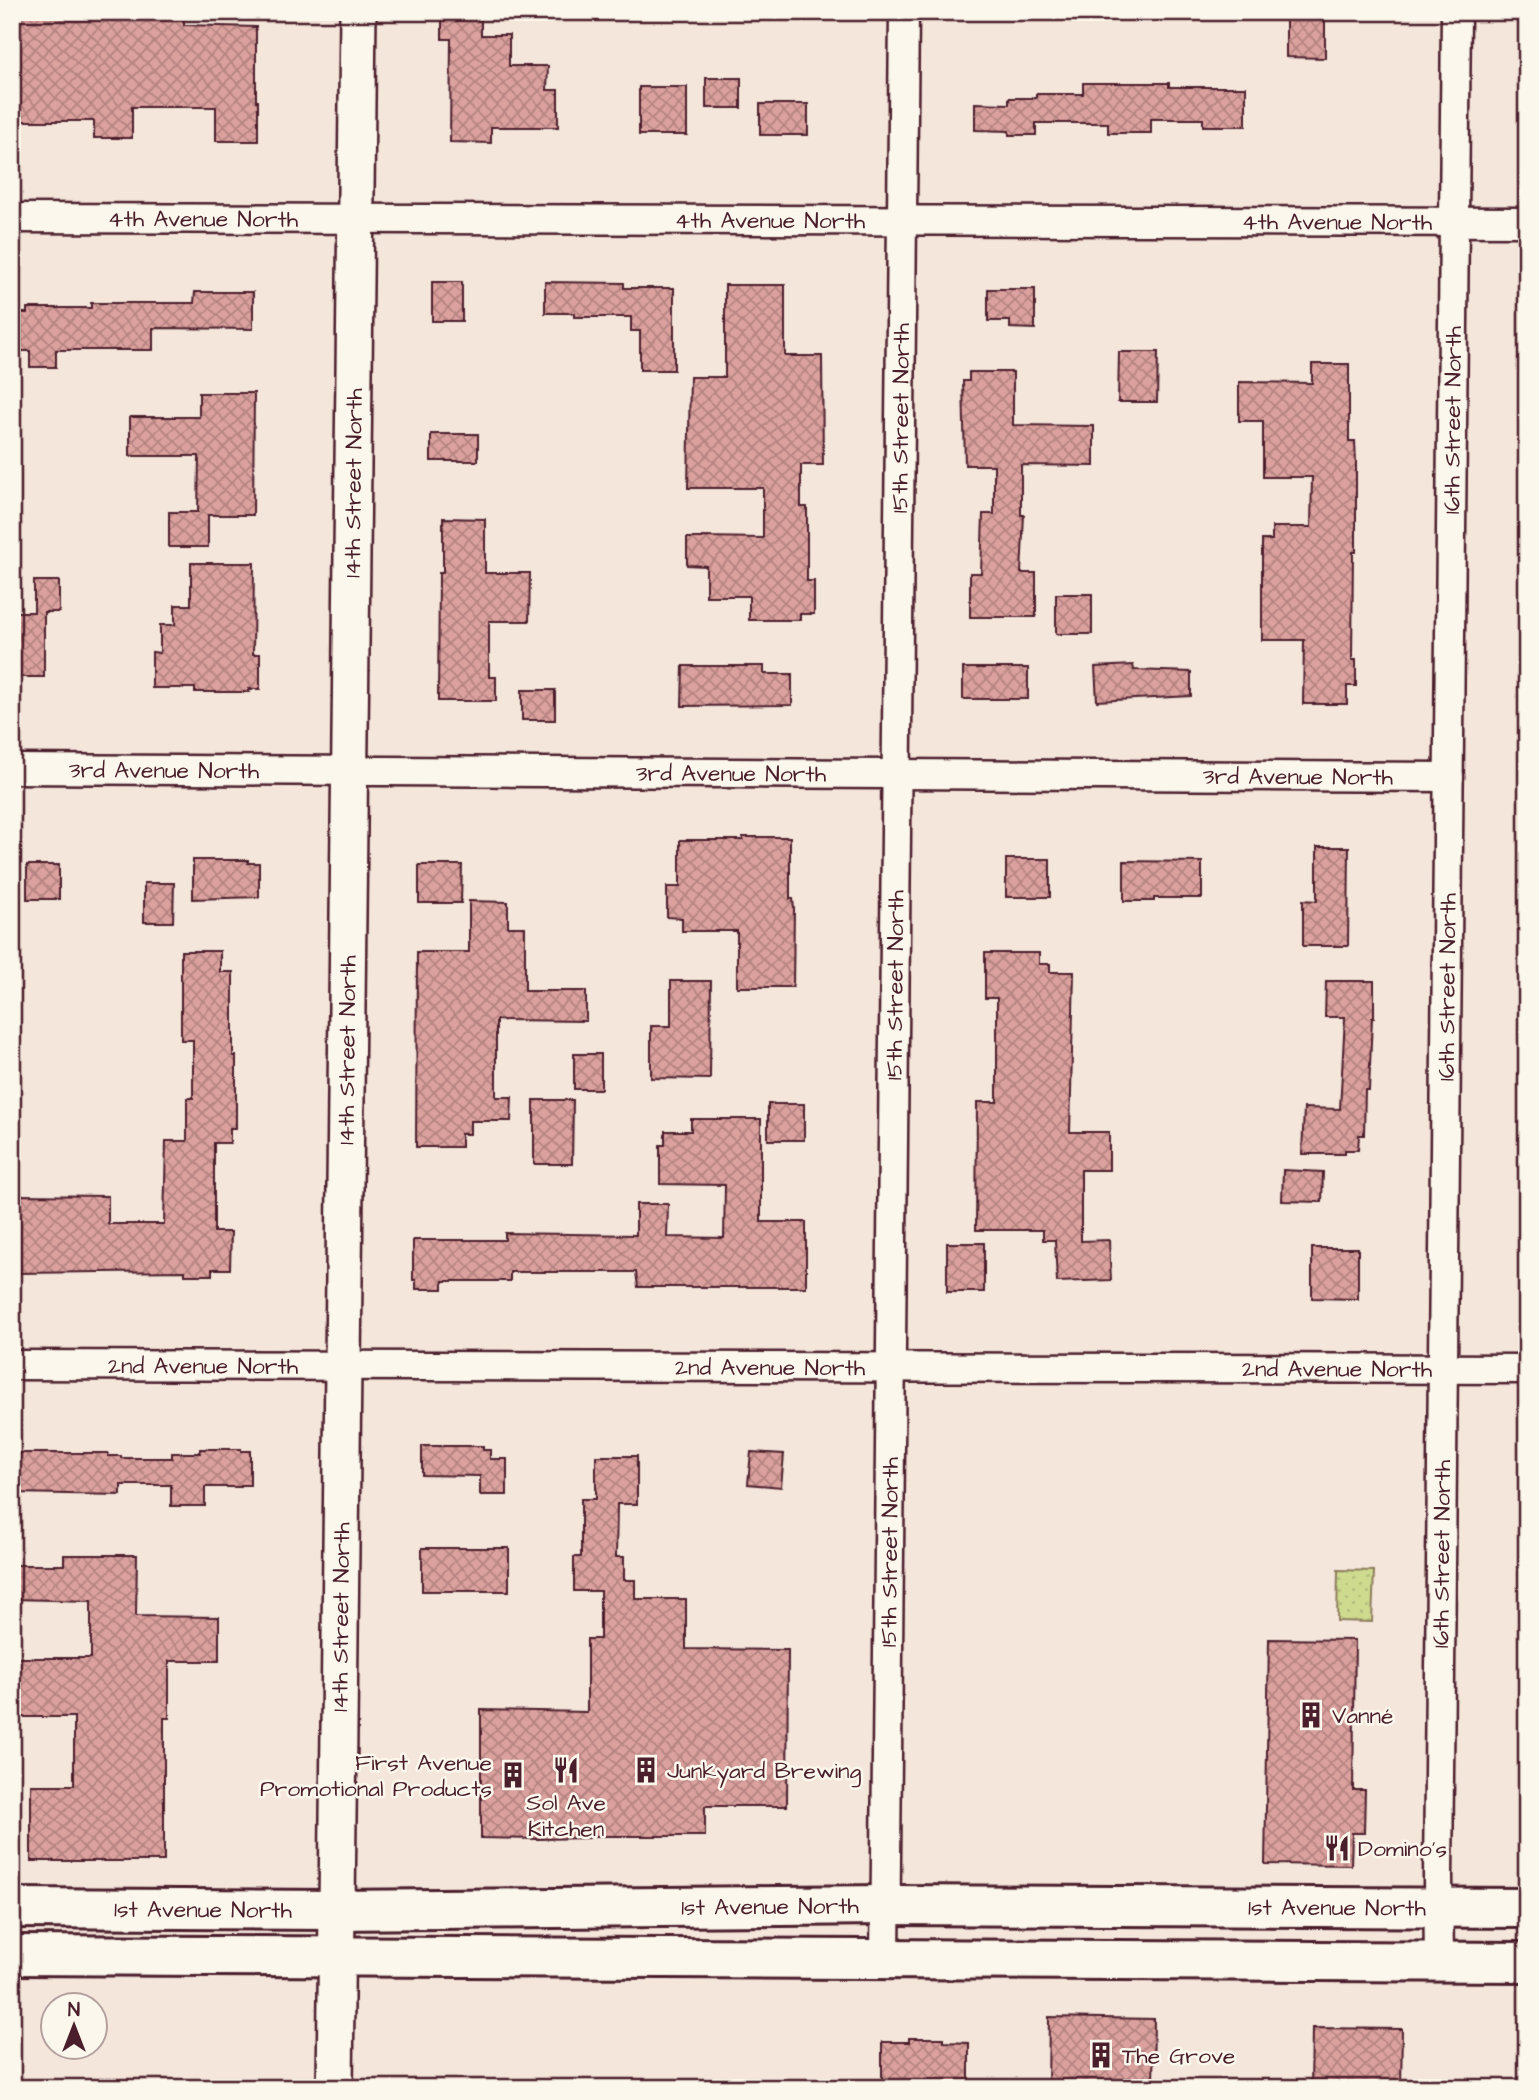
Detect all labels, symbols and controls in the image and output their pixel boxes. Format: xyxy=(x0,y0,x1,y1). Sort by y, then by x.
street label: 4th Avenue North xyxy=(108,203,299,236)
street label: 4th Avenue North xyxy=(675,205,866,237)
street label: 4th Avenue North xyxy=(1242,206,1433,239)
street label: 15th Street North xyxy=(884,322,918,513)
street label: 16th Street North xyxy=(1436,325,1470,514)
street label: 14th Street North xyxy=(337,388,371,578)
street label: 3rd Avenue North xyxy=(69,754,260,787)
street label: 3rd Avenue North xyxy=(636,757,827,791)
street label: 3rd Avenue North xyxy=(1203,761,1394,794)
street label: 15th Street North xyxy=(879,889,912,1080)
street label: 16th Street North xyxy=(1431,892,1465,1081)
street label: 14th Street North xyxy=(330,955,365,1145)
street label: 2nd Avenue North xyxy=(108,1350,299,1383)
street label: 2nd Avenue North xyxy=(675,1352,866,1384)
street label: 2nd Avenue North xyxy=(1242,1353,1433,1386)
street label: 15th Street North xyxy=(873,1456,907,1647)
street label: 16th Street North xyxy=(1425,1459,1459,1648)
street label: 14th Street North xyxy=(324,1521,358,1712)
building icon: Vanné xyxy=(1296,1700,1326,1730)
place label: Vanné xyxy=(1332,1700,1394,1732)
place label: First Avenue Promotional Products xyxy=(260,1747,492,1805)
restaurant icon: Sol Ave Kitchen xyxy=(551,1755,581,1785)
building icon: Junkyard Brewing xyxy=(631,1755,661,1785)
place label: Junkyard Brewing xyxy=(667,1755,862,1788)
building icon: First Avenue Promotional Products xyxy=(498,1760,528,1790)
place label: Sol Ave Kitchen xyxy=(526,1787,606,1845)
restaurant icon: Domino's xyxy=(1322,1833,1352,1863)
place label: Domino's xyxy=(1358,1833,1447,1865)
street label: 1st Avenue North xyxy=(681,1890,860,1924)
street label: 1st Avenue North xyxy=(1248,1892,1427,1925)
street label: 1st Avenue North xyxy=(114,1894,293,1927)
north arrow xyxy=(38,1992,108,2062)
text: N xyxy=(68,1997,80,2024)
building icon: The Grove xyxy=(1086,2040,1116,2070)
place label: The Grove xyxy=(1122,2040,1235,2072)

